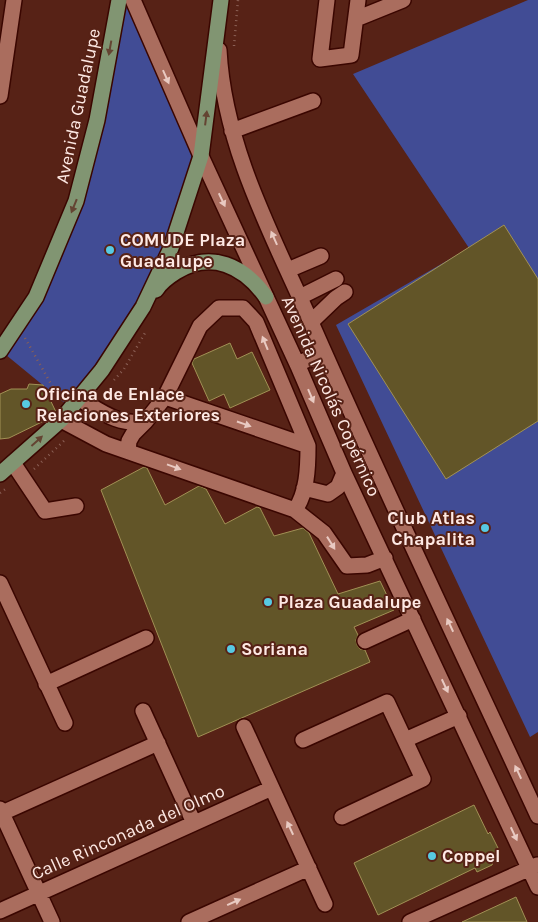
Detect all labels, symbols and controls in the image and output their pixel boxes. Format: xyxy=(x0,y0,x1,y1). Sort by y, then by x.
street label: Avenida Guadalupe xyxy=(51,26,105,186)
one-way arrow xyxy=(106,40,114,56)
one-way arrow xyxy=(163,70,171,84)
one-way arrow xyxy=(202,110,210,126)
one-way arrow xyxy=(217,193,226,208)
one-way arrow xyxy=(69,199,77,213)
place label: COMUDE Plaza Guadalupe xyxy=(120,229,245,272)
one-way arrow xyxy=(269,231,277,245)
marker: COMUDE Plaza Guadalupe xyxy=(104,244,116,256)
street label: Avenida Nicolás Copérnico xyxy=(277,292,385,500)
one-way arrow xyxy=(261,335,269,350)
place label: Oficina de Enlace Relaciones Exteriores xyxy=(36,383,220,426)
one-way arrow xyxy=(307,389,315,403)
marker: Oficina de Enlace Relaciones Exteriores xyxy=(20,398,32,410)
one-way arrow xyxy=(237,421,252,429)
one-way arrow xyxy=(30,436,43,447)
one-way arrow xyxy=(167,464,182,472)
place label: Club Atlas Chapalita xyxy=(387,507,475,550)
marker: Club Atlas Chapalita xyxy=(479,522,491,534)
one-way arrow xyxy=(326,536,335,549)
place label: Plaza Guadalupe xyxy=(278,591,421,613)
marker: Plaza Guadalupe xyxy=(262,596,274,608)
one-way arrow xyxy=(445,618,453,632)
place label: Soriana xyxy=(241,638,308,660)
marker: Soriana xyxy=(225,643,237,655)
one-way arrow xyxy=(441,679,450,694)
one-way arrow xyxy=(513,765,521,779)
street label: Calle Rinconada del Olmo xyxy=(28,779,228,885)
one-way arrow xyxy=(286,821,294,835)
one-way arrow xyxy=(510,827,518,841)
place label: Coppel xyxy=(442,845,501,867)
marker: Coppel xyxy=(426,850,438,862)
one-way arrow xyxy=(227,897,241,905)

